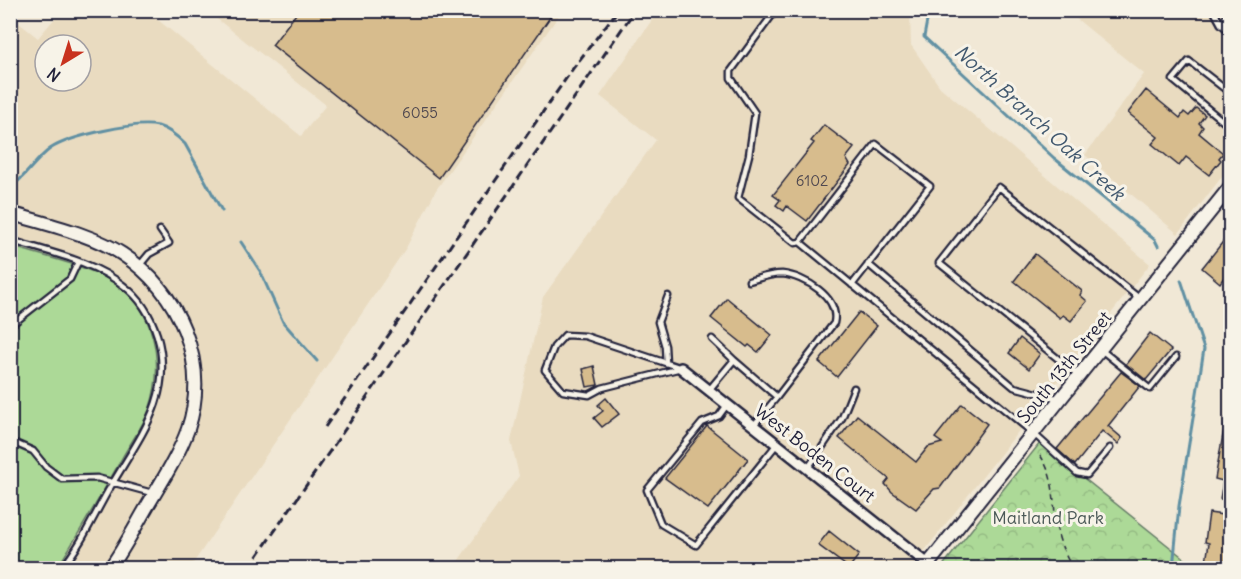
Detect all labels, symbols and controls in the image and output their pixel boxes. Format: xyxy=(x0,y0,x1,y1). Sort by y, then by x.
north arrow xyxy=(33,33,93,93)
water label: North Branch Oak Creek xyxy=(950,39,1132,206)
text: N xyxy=(43,64,64,86)
house number: 6055 xyxy=(402,103,438,122)
house number: 6102 xyxy=(796,171,828,190)
street label: South 13th Street xyxy=(1012,306,1116,428)
street label: West Boden Court xyxy=(750,399,880,507)
park label: Maitland Park xyxy=(992,506,1104,529)

